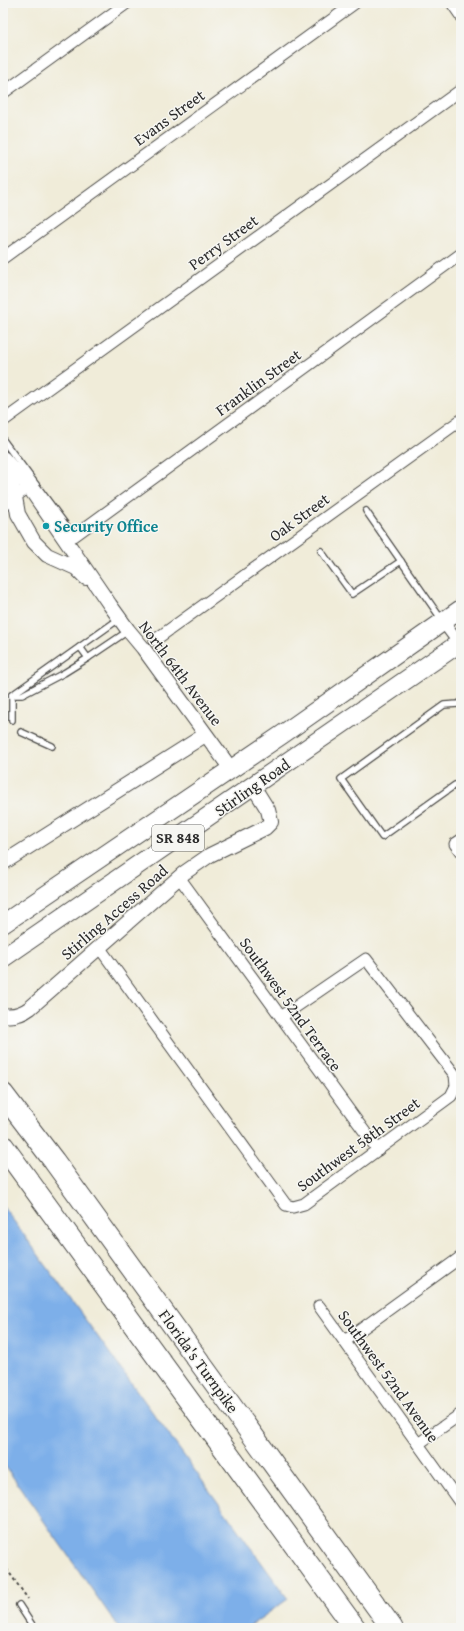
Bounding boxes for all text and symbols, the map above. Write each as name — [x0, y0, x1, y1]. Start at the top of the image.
street label: Evans Street — [129, 83, 210, 151]
street label: Perry Street — [183, 208, 263, 276]
street label: Franklin Street — [210, 342, 306, 421]
street label: Oak Street — [264, 487, 334, 547]
place label: Security Office — [54, 514, 159, 538]
marker: Security Office — [41, 521, 51, 531]
street label: North 64th Avenue — [133, 615, 229, 731]
street label: Stirling Road — [209, 752, 295, 822]
road number: SR 848 — [152, 825, 204, 851]
street label: Stirling Access Road — [55, 858, 173, 965]
street label: Southwest 52nd Terrace — [234, 932, 348, 1076]
street label: Southwest 58th Street — [291, 1091, 425, 1197]
street label: Florida's Turnpike — [153, 1304, 245, 1418]
street label: Southwest 52nd Avenue — [333, 1305, 445, 1447]

